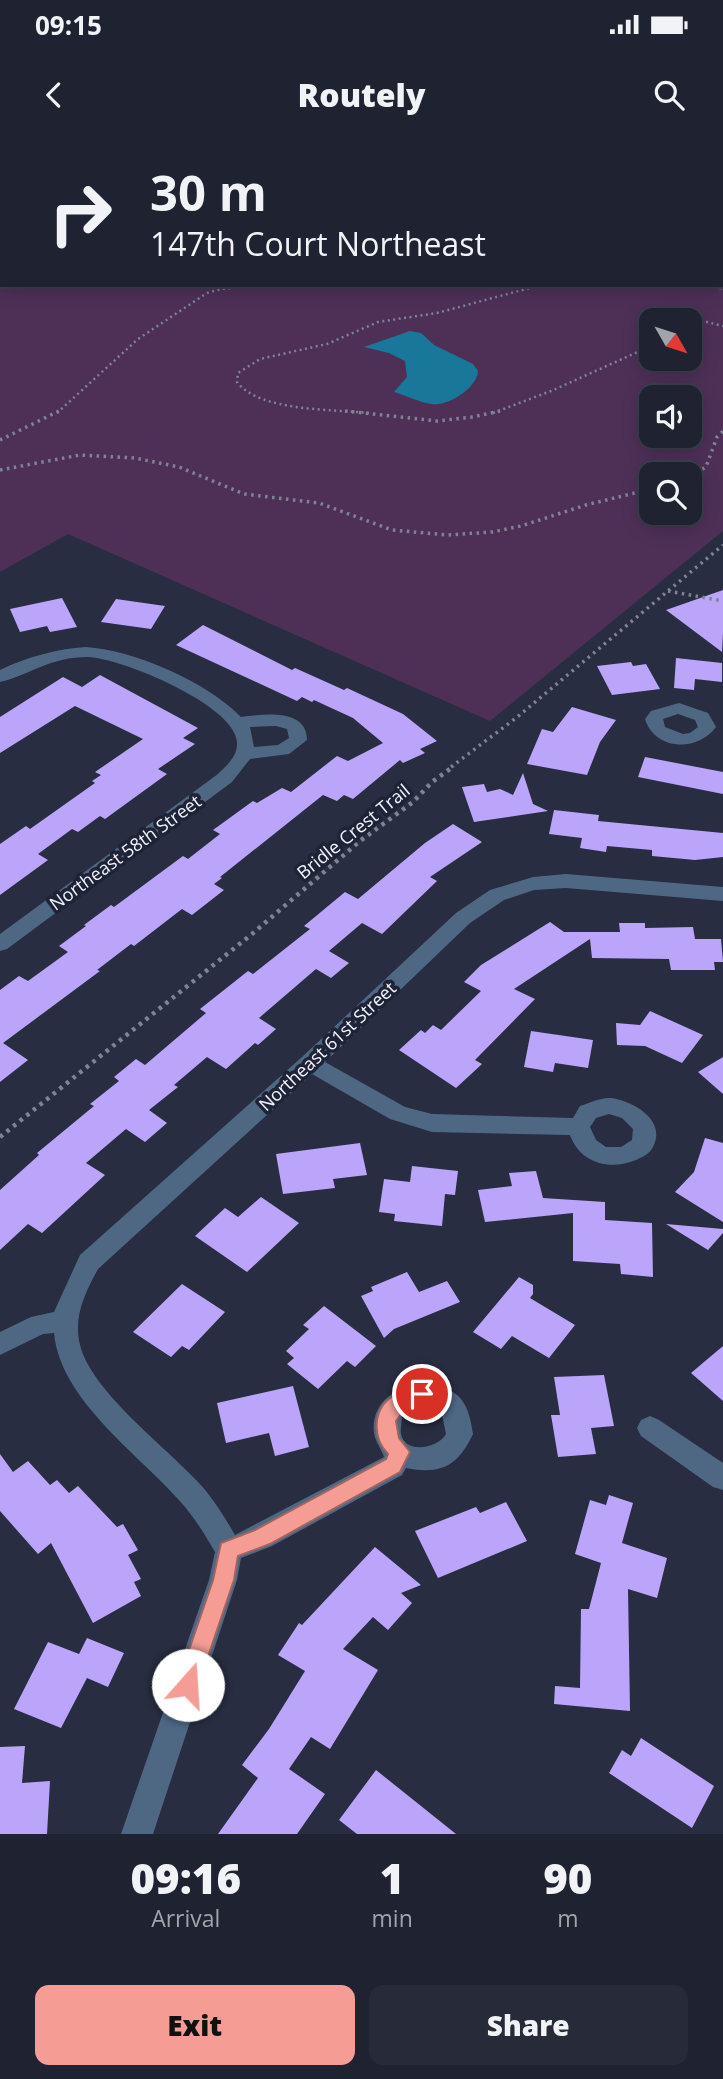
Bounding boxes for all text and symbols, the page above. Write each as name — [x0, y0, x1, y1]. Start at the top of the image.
text: 09:15 — [35, 7, 102, 43]
text: Routely — [298, 73, 425, 116]
icon: back — [35, 76, 73, 114]
icon: search — [650, 76, 688, 114]
text: 30 m — [150, 159, 267, 225]
icon: right — [35, 168, 126, 259]
text: 147th Court Northeast — [150, 222, 486, 265]
north arrow — [639, 308, 702, 371]
map controls — [639, 308, 702, 525]
button: sound — [639, 385, 702, 448]
button: search — [639, 462, 702, 525]
street label: Bridle Crest Trail — [292, 778, 414, 884]
street label: Northeast 58th Street — [44, 789, 206, 915]
street label: Northeast 61st Street — [253, 976, 401, 1116]
pin — [392, 1364, 452, 1424]
icon: arrive — [403, 1375, 441, 1413]
position arrow — [151, 1648, 225, 1722]
text: 09:16 — [130, 1849, 241, 1906]
text: 1 — [380, 1849, 404, 1906]
text: 90 — [543, 1849, 592, 1906]
text: Arrival — [151, 1902, 220, 1934]
text: min — [372, 1902, 413, 1934]
text: m — [557, 1902, 579, 1934]
button: Exit — [35, 1985, 355, 2065]
button: Share — [369, 1985, 688, 2065]

